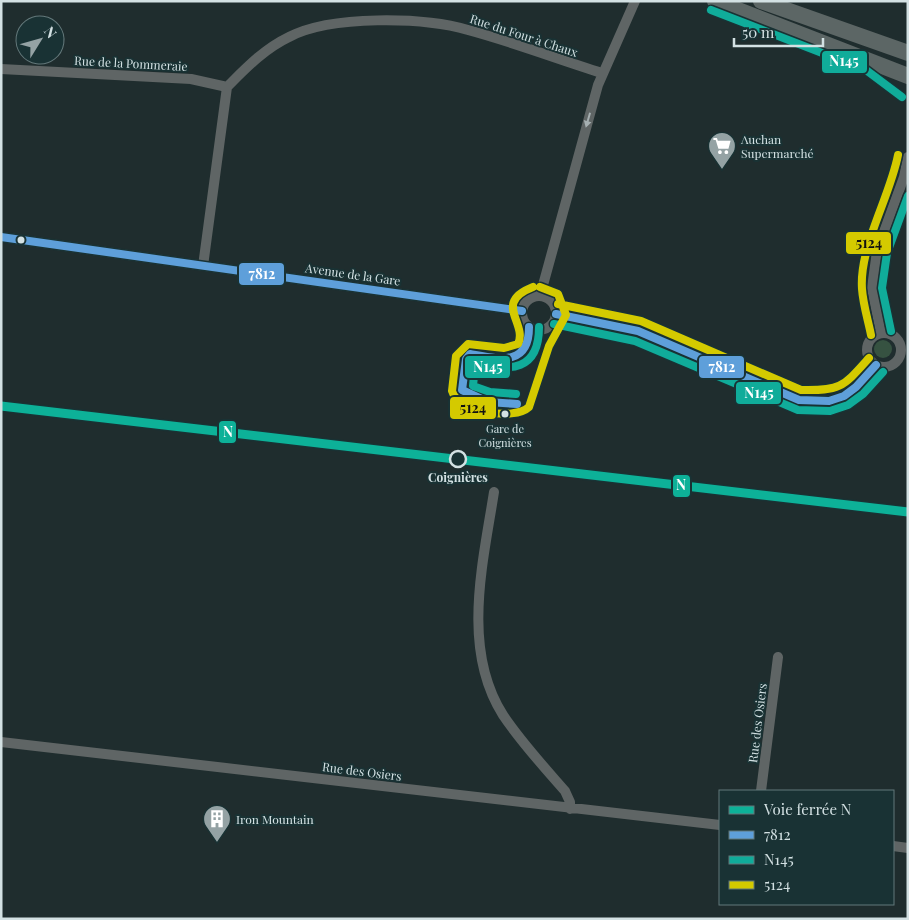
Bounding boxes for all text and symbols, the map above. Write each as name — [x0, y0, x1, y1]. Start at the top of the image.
street label: Rue du Four à Chaux — [468, 10, 581, 60]
north arrow — [15, 15, 65, 65]
scale bar — [734, 15, 823, 47]
text: N — [40, 22, 61, 42]
text: 50 m — [742, 22, 775, 42]
line badge: N145 — [821, 50, 868, 74]
text: N145 — [829, 51, 859, 70]
street label: Rue de la Pommeraie — [74, 52, 188, 74]
one-way arrow — [584, 112, 592, 127]
supermarket icon: Auchan Supermarché — [707, 131, 737, 170]
place label: Auchan Supermarché — [740, 131, 814, 161]
line badge: 5124 — [845, 231, 892, 255]
text: 5124 — [856, 233, 882, 252]
unlabelled marker — [16, 235, 26, 245]
street label: Avenue de la Gare — [303, 259, 402, 289]
line badge: 7812 — [238, 262, 285, 286]
text: 7812 — [249, 264, 275, 283]
line badge: N145 — [464, 355, 511, 379]
line badge: 7812 — [698, 355, 745, 379]
text: N145 — [473, 357, 503, 376]
text: 7812 — [709, 357, 735, 376]
line badge: N145 — [735, 381, 782, 405]
text: N145 — [744, 383, 774, 402]
line badge: 5124 — [449, 396, 497, 420]
text: 5124 — [460, 398, 486, 417]
marker: Gare de Coignières — [500, 409, 510, 419]
line badge: N — [218, 420, 237, 444]
place label: Gare de Coignières — [478, 421, 532, 450]
text: N — [223, 422, 233, 441]
marker: Coignières — [449, 450, 467, 468]
place label: Coignières — [428, 469, 488, 485]
line badge: N — [672, 474, 691, 498]
text: N — [676, 475, 686, 494]
street label: Rue des Osiers — [744, 682, 770, 764]
street label: Rue des Osiers — [321, 758, 403, 784]
legend — [719, 790, 894, 905]
text: Voie ferrée N — [763, 799, 852, 819]
building icon: Iron Mountain — [202, 804, 232, 843]
place label: Iron Mountain — [236, 811, 314, 827]
text: 7812 — [764, 824, 791, 844]
text: N145 — [764, 849, 794, 869]
text: 5124 — [764, 874, 790, 894]

